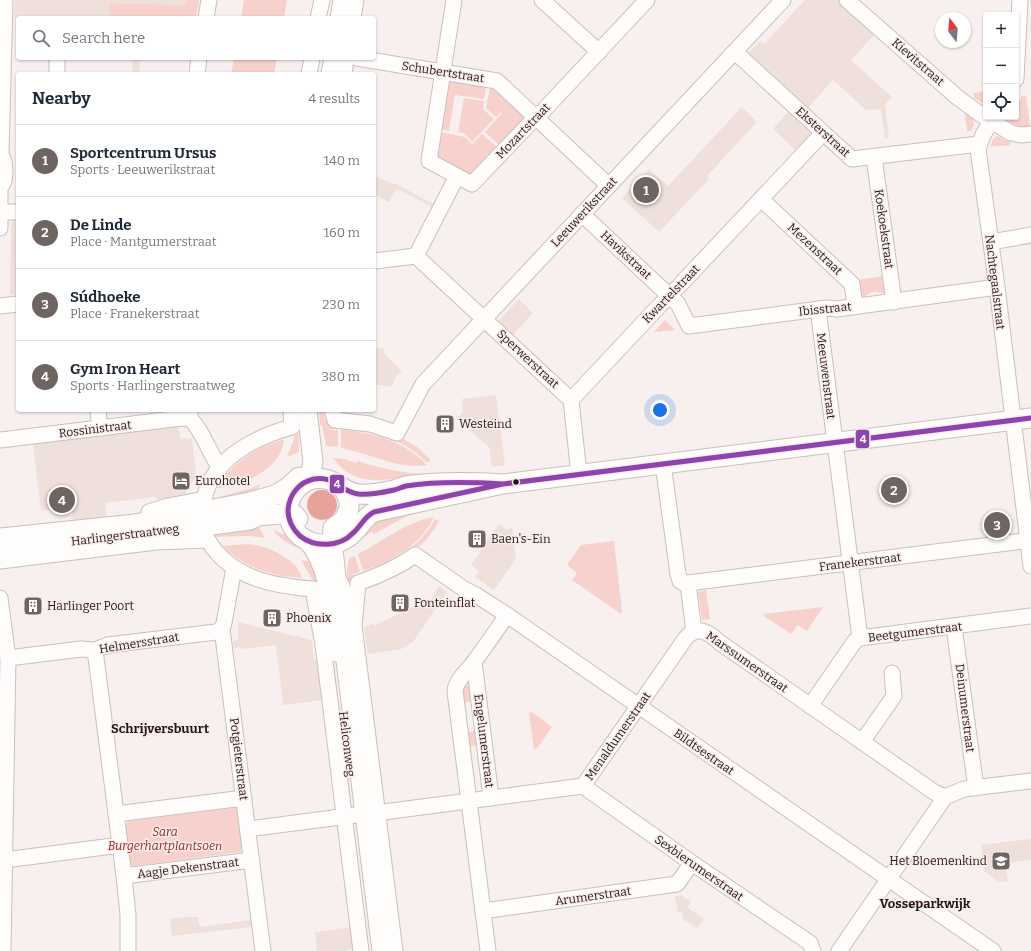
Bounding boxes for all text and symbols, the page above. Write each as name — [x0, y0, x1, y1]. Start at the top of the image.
north arrow — [935, 12, 971, 48]
map controls — [983, 12, 1019, 120]
button: + — [983, 12, 1019, 48]
search box — [16, 16, 376, 60]
icon: search — [30, 27, 52, 49]
text: Search here — [62, 29, 145, 47]
street label: Kievitstraat — [889, 35, 948, 89]
button: − — [983, 48, 1019, 84]
street label: Schubertstraat — [401, 59, 486, 86]
button: locate — [983, 84, 1019, 120]
text: Nearby — [32, 88, 91, 109]
text: 4 results — [308, 91, 360, 106]
street label: Mozartstraat — [493, 100, 553, 162]
street label: Eksterstraat — [793, 104, 853, 160]
text: Sportcentrum Ursus — [70, 144, 216, 162]
text: 1 — [42, 153, 48, 168]
text: 140 m — [324, 153, 360, 168]
text: Sports · Leeuwerikstraat — [70, 162, 215, 177]
street label: Leeuwerikstraat — [548, 174, 620, 250]
pin: 1 — [633, 175, 659, 205]
street label: Koekoekstraat — [871, 188, 897, 270]
text: De Linde — [70, 216, 132, 234]
street label: Mezenstraat — [785, 220, 846, 278]
text: 2 — [41, 225, 49, 240]
text: 160 m — [324, 225, 360, 240]
street label: Havikstraat — [598, 228, 655, 283]
text: Place · Mantgumerstraat — [70, 234, 217, 249]
street label: Nachtegaalstraat — [982, 234, 1008, 331]
street label: Kwartelstraat — [640, 261, 703, 326]
text: Súdhoeke — [70, 288, 140, 306]
text: 3 — [41, 297, 49, 312]
text: 230 m — [322, 297, 360, 312]
street label: Ibisstraat — [798, 299, 853, 319]
text: Place · Franekerstraat — [70, 306, 199, 321]
street label: Sperwerstraat — [494, 327, 562, 392]
street label: Meeuwenstraat — [814, 332, 838, 421]
text: Gym Iron Heart — [70, 360, 180, 378]
text: 4 — [41, 369, 49, 384]
text: 380 m — [321, 369, 360, 384]
text: Sports · Harlingerstraatweg — [70, 378, 235, 393]
your location — [650, 400, 670, 420]
building icon: Westeind — [434, 413, 456, 435]
place label: Westeind — [459, 417, 512, 431]
street label: Rossinistraat — [58, 418, 133, 440]
line badge: 4 — [855, 429, 870, 449]
text: 4 — [860, 433, 867, 446]
hotel icon: Eurohotel — [170, 470, 192, 492]
place label: Eurohotel — [195, 474, 251, 488]
line badge: 4 — [329, 474, 345, 494]
pin: 2 — [881, 475, 907, 505]
unlabelled marker — [511, 477, 521, 487]
text: 4 — [334, 478, 341, 491]
pin: 4 — [49, 485, 75, 515]
pin: 3 — [984, 510, 1010, 540]
street label: Harlingerstraatweg — [70, 521, 180, 549]
building icon: Baen's-Ein — [466, 528, 488, 550]
place label: Baen's-Ein — [491, 532, 551, 546]
street label: Franekerstraat — [818, 550, 903, 574]
building icon: Fonteinflat — [389, 592, 411, 614]
building icon: Harlinger Poort — [22, 595, 44, 617]
place label: Fonteinflat — [414, 596, 476, 610]
place label: Harlinger Poort — [47, 599, 135, 613]
building icon: Phoenix — [261, 607, 283, 629]
place label: Phoenix — [286, 611, 332, 625]
street label: Beetgumerstraat — [867, 619, 963, 645]
street label: Marssumerstraat — [703, 629, 791, 696]
street label: Helmersstraat — [98, 630, 181, 656]
street label: Deinumerstraat — [953, 663, 977, 754]
street label: Menaldumerstraat — [582, 689, 654, 783]
street label: Engelumerstraat — [471, 693, 497, 789]
street label: Heliconweg — [336, 711, 358, 778]
street label: Potgieterstraat — [227, 717, 251, 802]
district label: Schrijversbuurt — [111, 721, 209, 737]
street label: Bildtsestraat — [671, 726, 737, 778]
park label: Sara Burgerhartplantsoen — [108, 825, 222, 853]
street label: Sexbierumerstraat — [652, 832, 747, 904]
school or university icon: Het Bloemenkind — [990, 850, 1012, 872]
place label: Het Bloemenkind — [889, 854, 987, 868]
street label: Aagje Dekenstraat — [136, 855, 240, 881]
street label: Arumerstraat — [554, 884, 633, 908]
district label: Vosseparkwijk — [879, 896, 971, 912]

